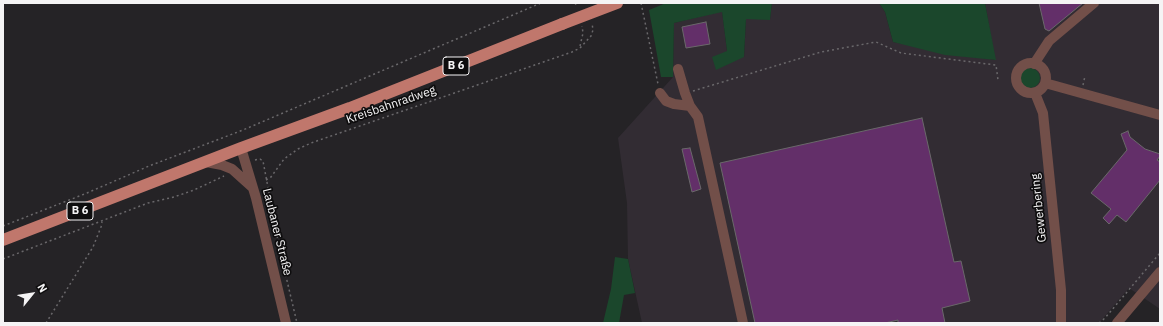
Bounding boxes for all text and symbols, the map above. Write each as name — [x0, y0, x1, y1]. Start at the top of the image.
road number: B 6 — [443, 57, 469, 75]
street label: Kreisbahnradweg — [344, 83, 438, 127]
street label: Gewerbering — [1028, 173, 1050, 243]
street label: Laubaner Straße — [259, 187, 295, 277]
road number: B 6 — [67, 202, 93, 220]
north arrow — [12, 274, 52, 314]
text: N — [34, 281, 50, 295]

